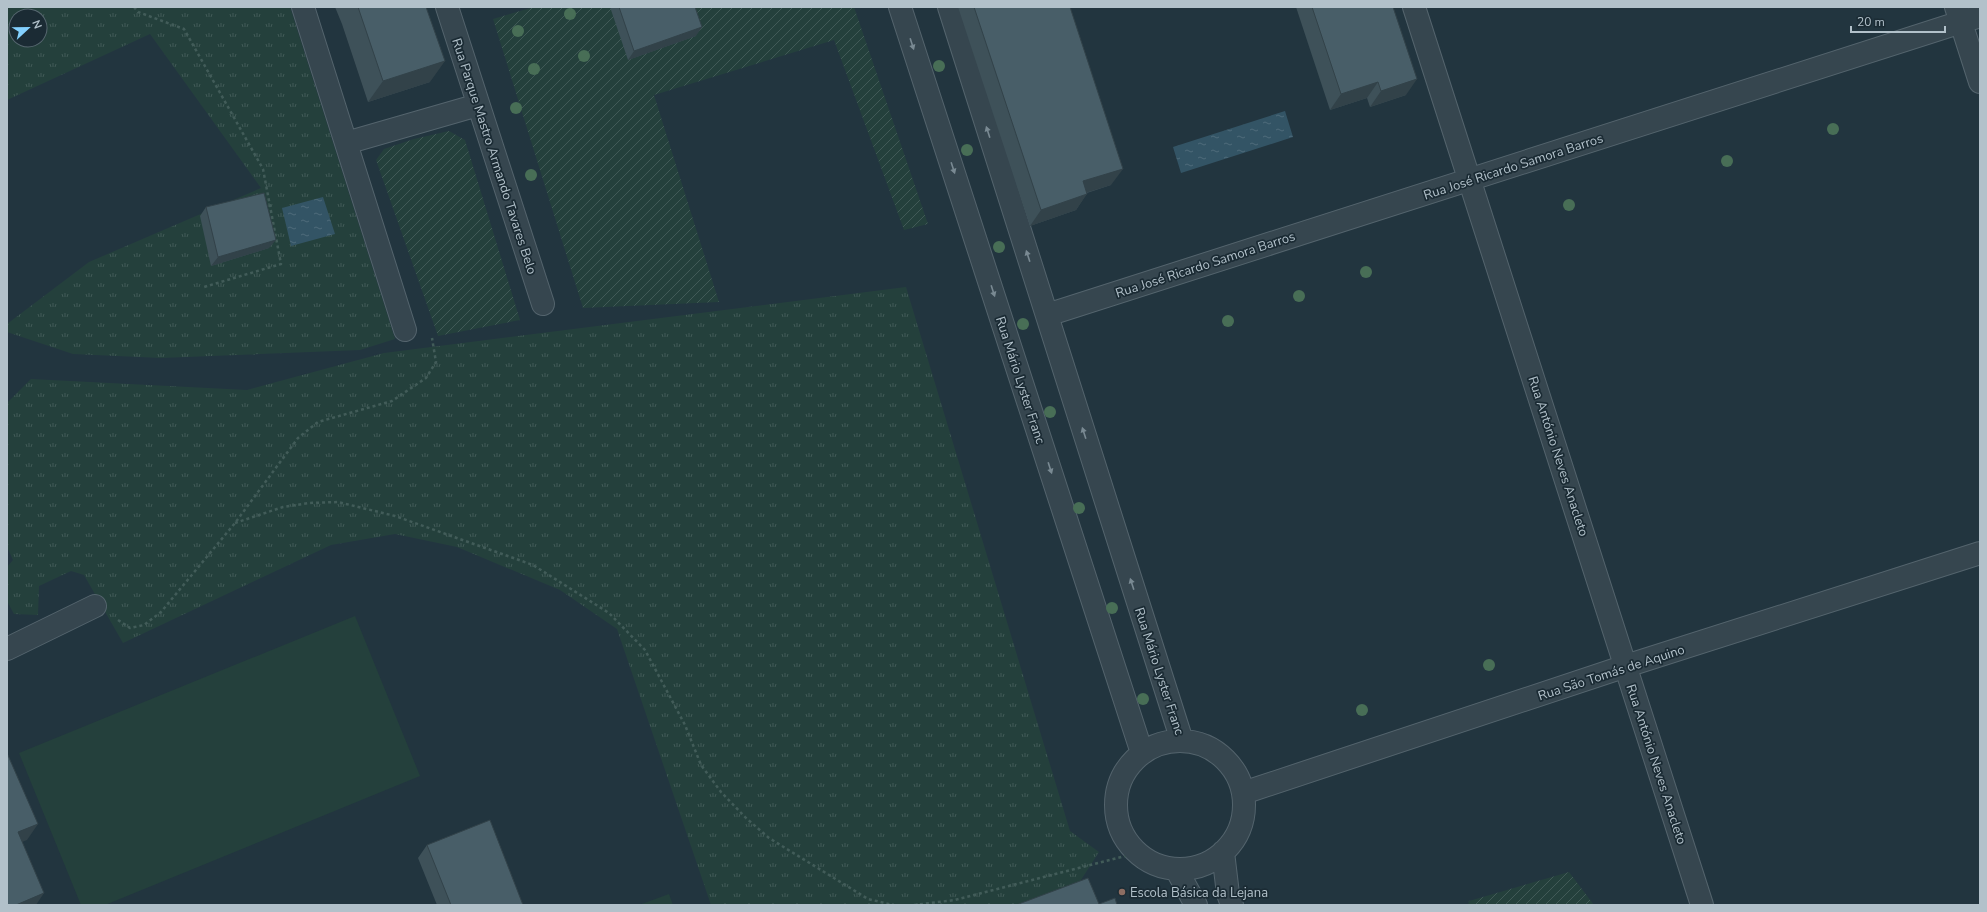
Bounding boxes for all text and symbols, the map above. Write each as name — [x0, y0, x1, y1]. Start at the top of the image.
north arrow — [8, 8, 48, 48]
scale bar — [1851, 8, 1945, 34]
text: 20 m — [1857, 14, 1885, 30]
text: N — [28, 18, 45, 31]
street label: Rua Parque Mastro Armando Tavares Belo — [447, 36, 541, 277]
one-way arrow — [910, 38, 916, 50]
one-way arrow — [985, 126, 991, 138]
street label: Rua José Ricardo Samora Barros — [1421, 129, 1605, 205]
one-way arrow — [950, 162, 956, 174]
street label: Rua José Ricardo Samora Barros — [1113, 227, 1297, 303]
one-way arrow — [1025, 250, 1031, 262]
one-way arrow — [990, 286, 996, 298]
street label: Rua Mário Lyster Franc — [991, 314, 1049, 446]
street label: Rua António Neves Anacleto — [1524, 374, 1592, 539]
one-way arrow — [1081, 427, 1087, 439]
one-way arrow — [1047, 463, 1053, 475]
one-way arrow — [1129, 577, 1135, 589]
street label: Rua Mário Lyster Franc — [1130, 605, 1188, 737]
street label: Rua São Tomás de Aquino — [1536, 641, 1687, 705]
street label: Rua António Neves Anacleto — [1622, 682, 1690, 847]
place label: Escola Básica da Lejana — [1130, 884, 1268, 902]
marker: Escola Básica da Lejana — [1117, 887, 1127, 897]

